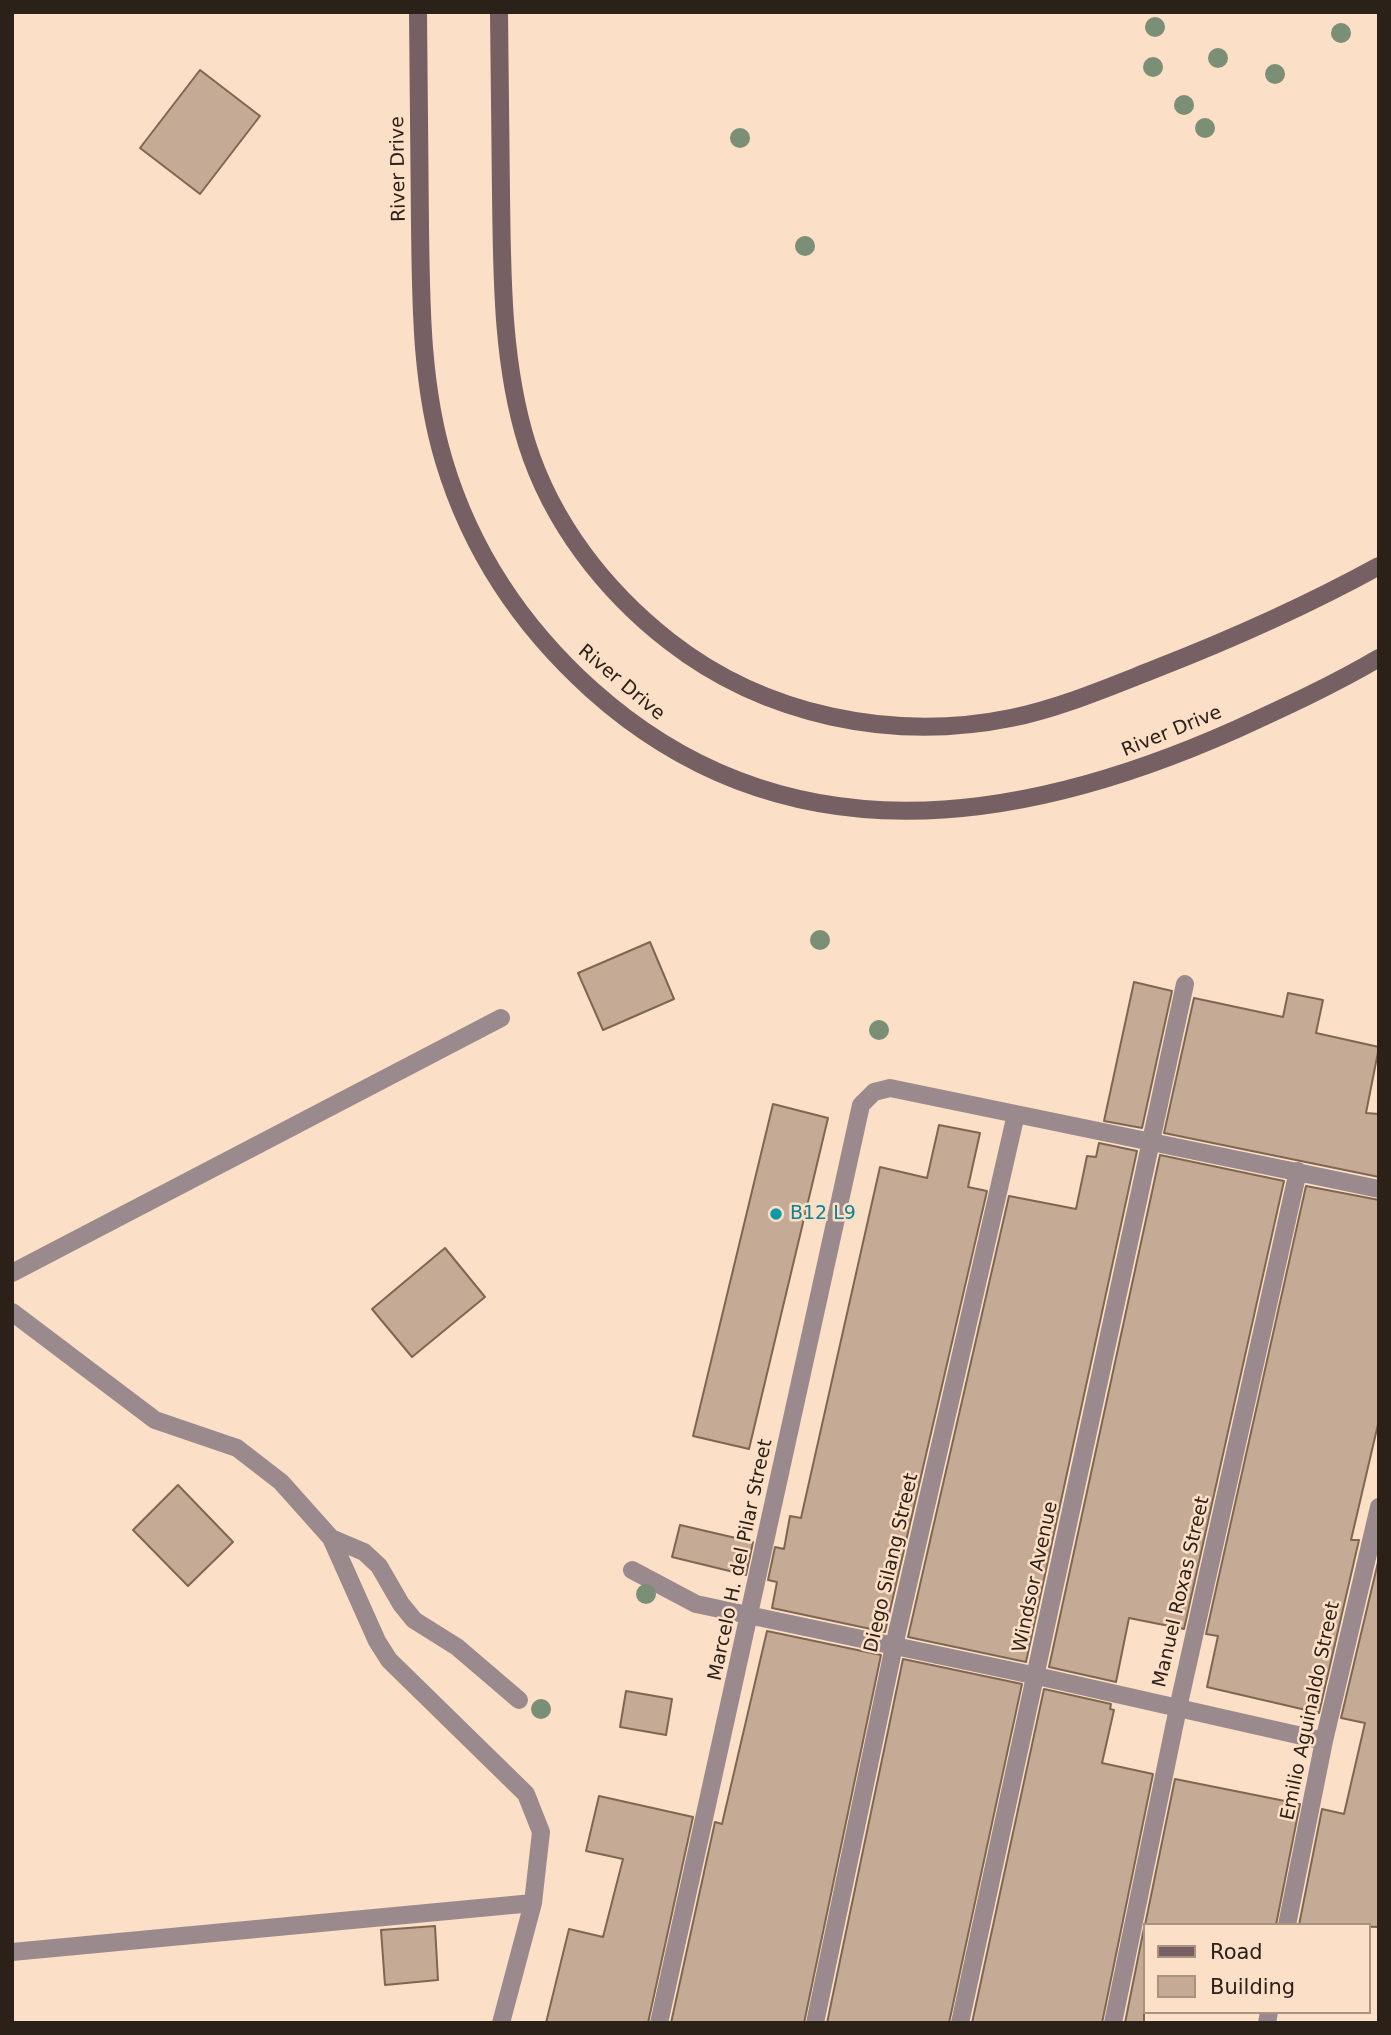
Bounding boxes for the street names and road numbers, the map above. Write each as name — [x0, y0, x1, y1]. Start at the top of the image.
street label: River Drive — [387, 116, 411, 222]
street label: River Drive — [573, 640, 669, 726]
street label: River Drive — [1119, 702, 1225, 762]
street label: Marcelo H. del Pilar Street — [704, 1437, 778, 1683]
street label: Diego Silang Street — [860, 1471, 924, 1655]
street label: Manuel Roxas Street — [1149, 1494, 1215, 1690]
street label: Windsor Avenue — [1009, 1499, 1063, 1655]
street label: Emilio Aguinaldo Street — [1277, 1600, 1345, 1822]

